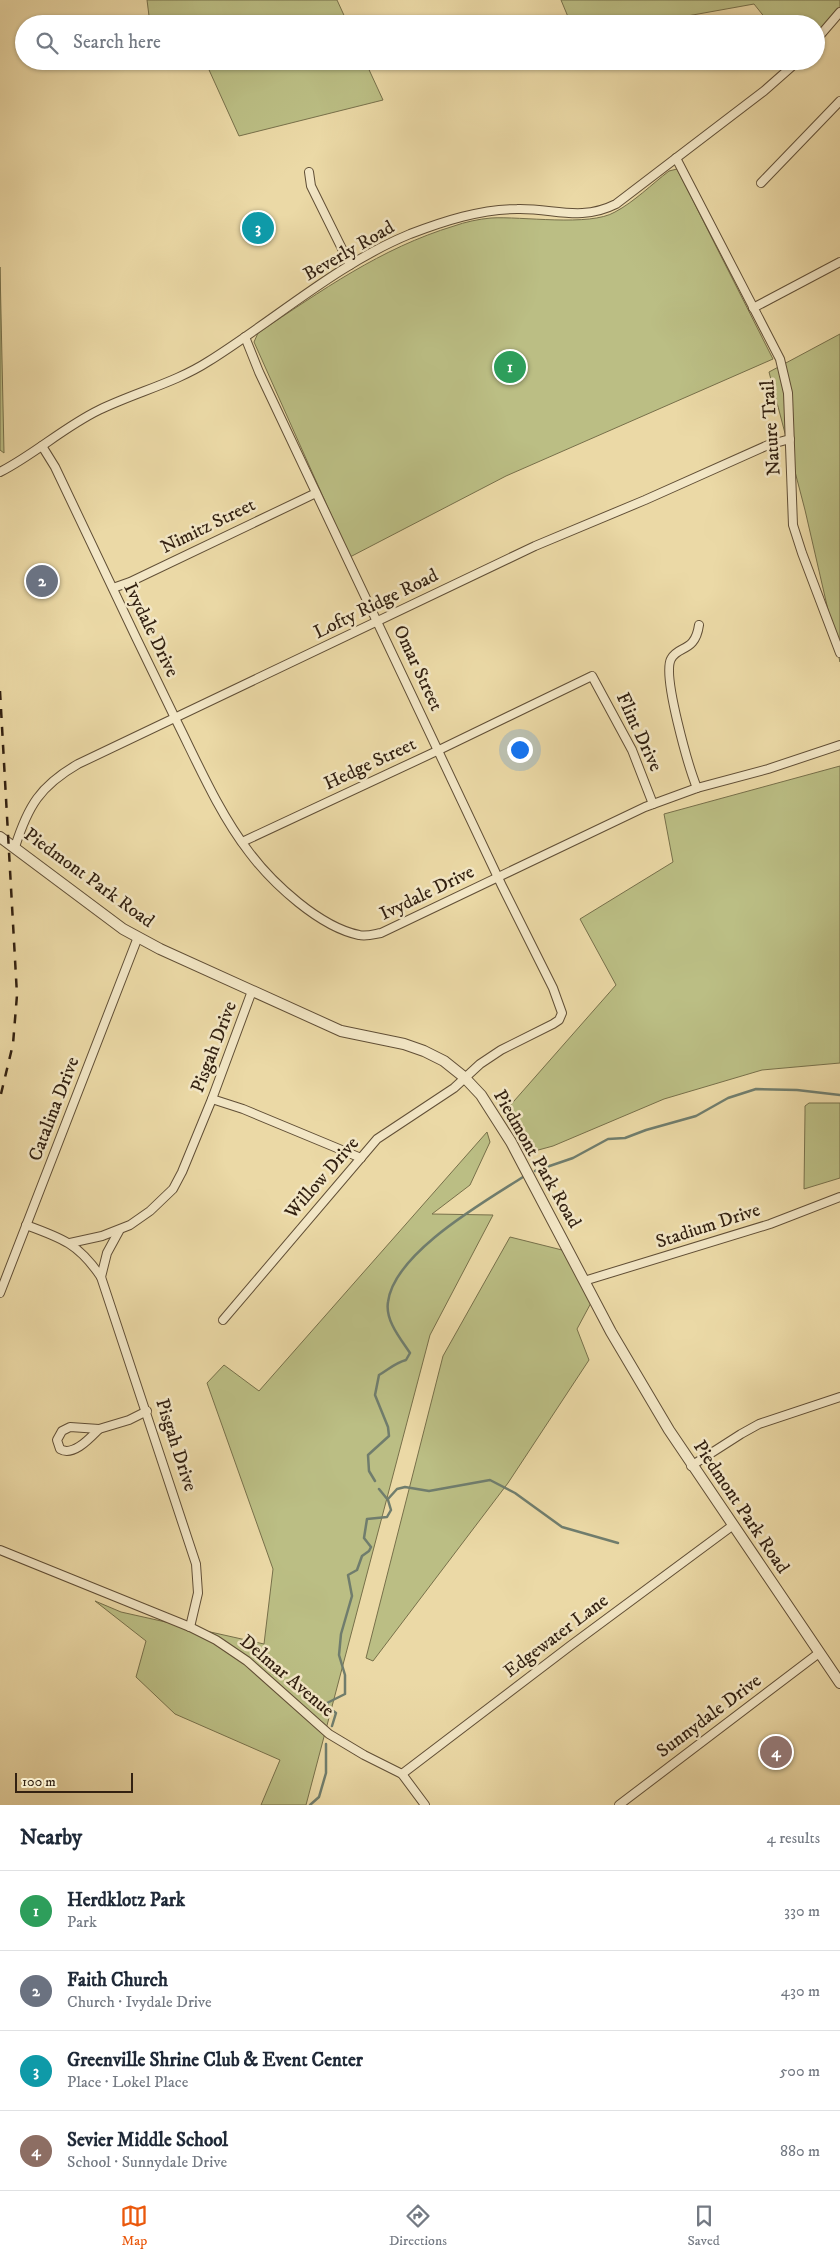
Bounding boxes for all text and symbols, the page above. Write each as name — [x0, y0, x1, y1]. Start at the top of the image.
search box — [15, 15, 825, 70]
icon: search — [33, 29, 61, 57]
text: Search here — [73, 31, 161, 54]
pin: 3 — [242, 209, 274, 247]
street label: Beverly Road — [300, 216, 399, 286]
pin: 1 — [494, 348, 526, 386]
street label: Nature Trail — [756, 379, 786, 477]
street label: Nimitz Street — [157, 493, 259, 559]
pin: 2 — [26, 562, 58, 600]
street label: Lofty Ridge Road — [310, 564, 442, 644]
street label: Ivydale Drive — [118, 579, 184, 681]
street label: Omar Street — [388, 621, 448, 715]
street label: Flint Drive — [611, 689, 667, 775]
street label: Hedge Street — [320, 733, 420, 795]
your location — [507, 737, 533, 763]
street label: Piedmont Park Road — [19, 823, 159, 933]
street label: Ivydale Drive — [376, 860, 478, 926]
street label: Pisgah Drive — [186, 998, 242, 1096]
street label: Catalina Drive — [24, 1053, 84, 1164]
street label: Piedmont Park Road — [488, 1086, 586, 1233]
street label: Willow Drive — [279, 1132, 364, 1225]
street label: Stadium Drive — [653, 1198, 763, 1254]
street label: Pisgah Drive — [150, 1396, 202, 1494]
street label: Piedmont Park Road — [688, 1436, 794, 1578]
street label: Edgewater Lane — [499, 1589, 613, 1683]
street label: Delmar Avenue — [235, 1630, 339, 1722]
street label: Sunnydale Drive — [652, 1669, 766, 1763]
pin: 4 — [760, 1733, 792, 1771]
scale bar — [15, 1770, 132, 1793]
text: 100 m — [22, 1773, 56, 1791]
text: Nearby — [20, 1825, 82, 1851]
text: 4 results — [767, 1828, 820, 1848]
text: Herdklotz Park — [67, 1889, 185, 1912]
text: 1 — [33, 1901, 39, 1921]
text: 330 m — [784, 1901, 820, 1921]
text: Park — [67, 1912, 97, 1932]
text: Faith Church — [67, 1969, 168, 1992]
text: 2 — [32, 1981, 40, 2001]
text: 430 m — [781, 1981, 820, 2001]
text: Church · Ivydale Drive — [67, 1992, 212, 2012]
text: Greenville Shrine Club & Event Center — [67, 2049, 363, 2072]
text: 3 — [33, 2061, 39, 2081]
text: 500 m — [779, 2061, 820, 2081]
text: Place · Lokel Place — [67, 2072, 188, 2092]
text: Sevier Middle School — [67, 2129, 228, 2152]
text: 4 — [31, 2141, 41, 2161]
text: 880 m — [780, 2141, 820, 2161]
text: School · Sunnydale Drive — [67, 2152, 227, 2172]
tab: Map — [120, 2202, 148, 2250]
tab: Directions — [389, 2202, 447, 2250]
tab: Saved — [688, 2202, 720, 2250]

